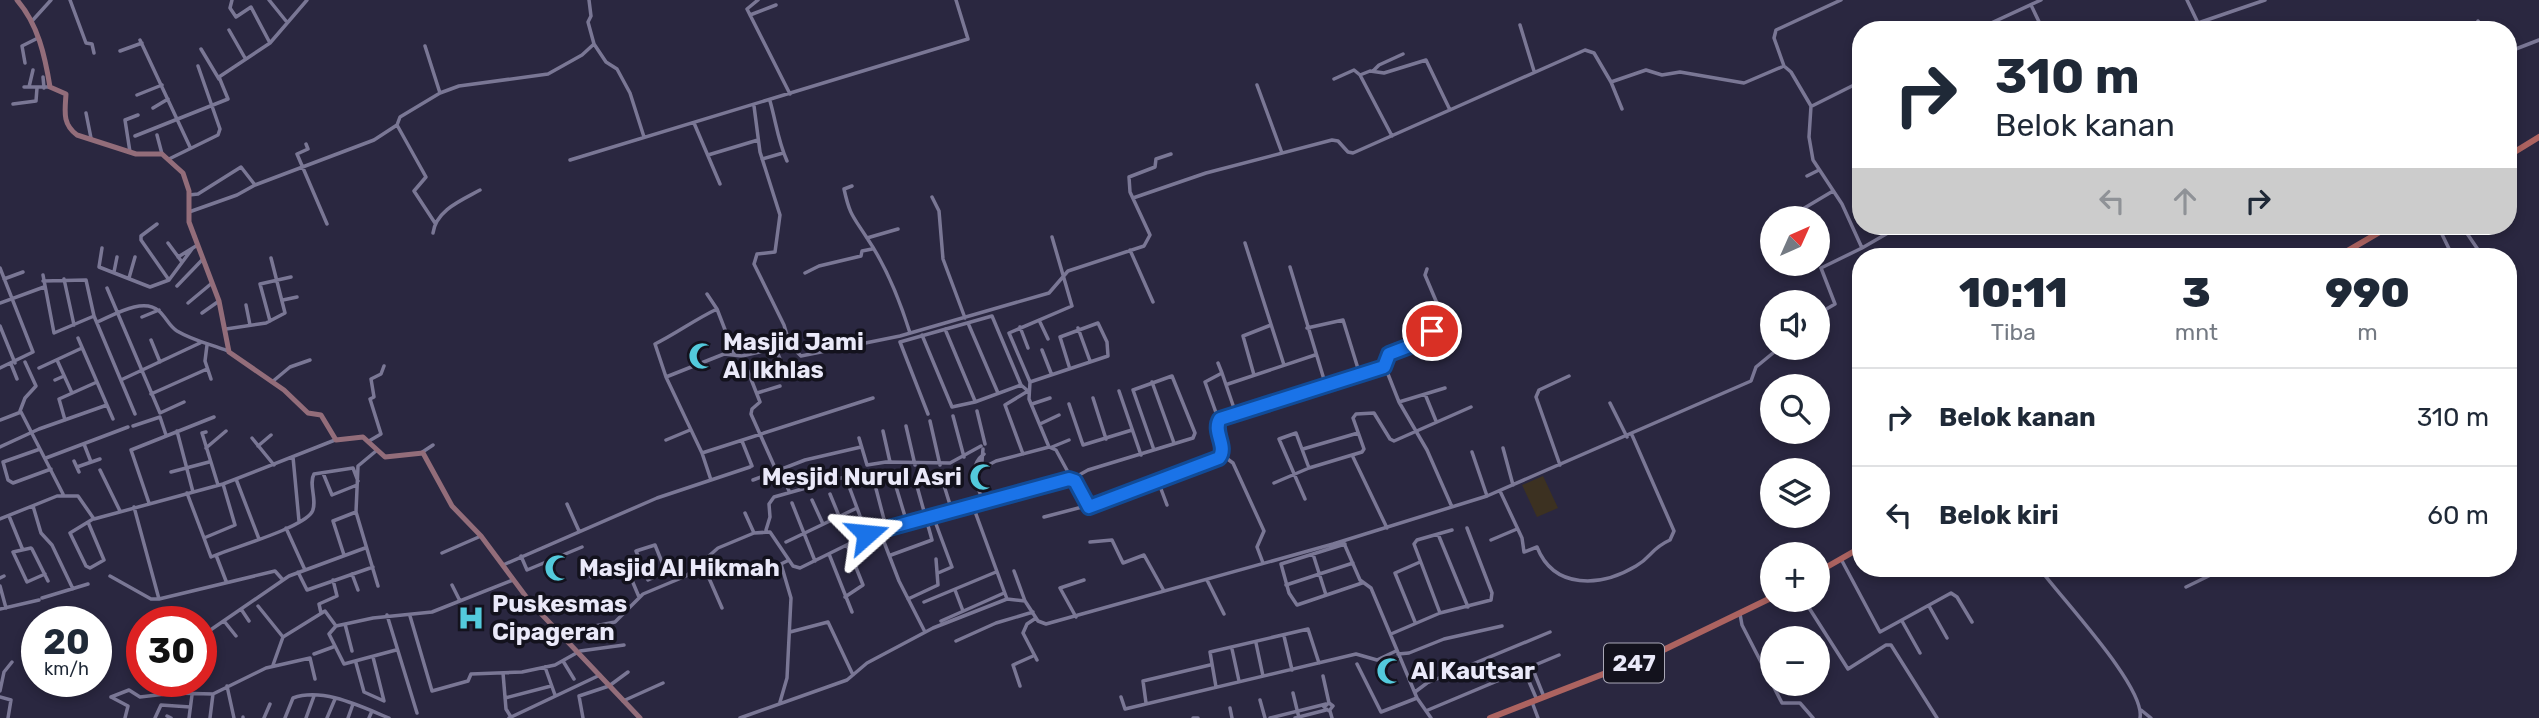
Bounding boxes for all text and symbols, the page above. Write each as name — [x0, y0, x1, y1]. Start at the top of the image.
text: 310 m — [1995, 47, 2140, 105]
icon: right — [1880, 49, 1971, 140]
text: Belok kanan — [1995, 106, 2175, 144]
icon: left — [2093, 182, 2131, 220]
icon: ahead — [2166, 182, 2204, 220]
icon: right — [2239, 182, 2277, 220]
north arrow — [1760, 206, 1830, 276]
map controls — [1760, 206, 1830, 696]
text: 10:11 — [1959, 268, 2068, 318]
text: 3 — [2182, 268, 2211, 318]
text: 990 — [2325, 268, 2410, 318]
button: sound — [1760, 290, 1830, 360]
pin — [1402, 301, 1462, 361]
icon: arrive — [1413, 312, 1451, 350]
text: Tiba — [1991, 318, 2036, 346]
text: mnt — [2175, 318, 2218, 346]
text: m — [2357, 318, 2378, 346]
place label: Masjid Jami Al Ikhlas — [723, 328, 864, 384]
mosque icon: Masjid Jami Al Ikhlas — [687, 341, 717, 371]
button: search — [1760, 374, 1830, 444]
icon: right — [1880, 398, 1918, 436]
text: Belok kanan — [1939, 402, 2096, 433]
text: 310 m — [2417, 402, 2489, 433]
button: layers — [1760, 458, 1830, 528]
mosque icon: Mesjid Nurul Asri — [968, 462, 998, 492]
place label: Mesjid Nurul Asri — [762, 463, 962, 491]
icon: left — [1880, 496, 1918, 534]
position arrow — [830, 497, 904, 571]
text: Belok kiri — [1939, 500, 2059, 531]
text: 60 m — [2427, 500, 2489, 531]
button: + — [1760, 542, 1830, 612]
mosque icon: Masjid Al Hikmah — [543, 553, 573, 583]
place label: Masjid Al Hikmah — [579, 554, 780, 582]
place label: Puskesmas Cipageran — [492, 590, 627, 646]
hospital icon: Puskesmas Cipageran — [456, 603, 486, 633]
speed limit sign: 30 — [126, 606, 217, 697]
text: 20 — [43, 621, 90, 663]
button: − — [1760, 626, 1830, 696]
road number: 247 — [1604, 643, 1664, 682]
mosque icon: Al Kautsar — [1375, 656, 1405, 686]
place label: Al Kautsar — [1411, 657, 1535, 685]
text: km/h — [44, 658, 89, 680]

